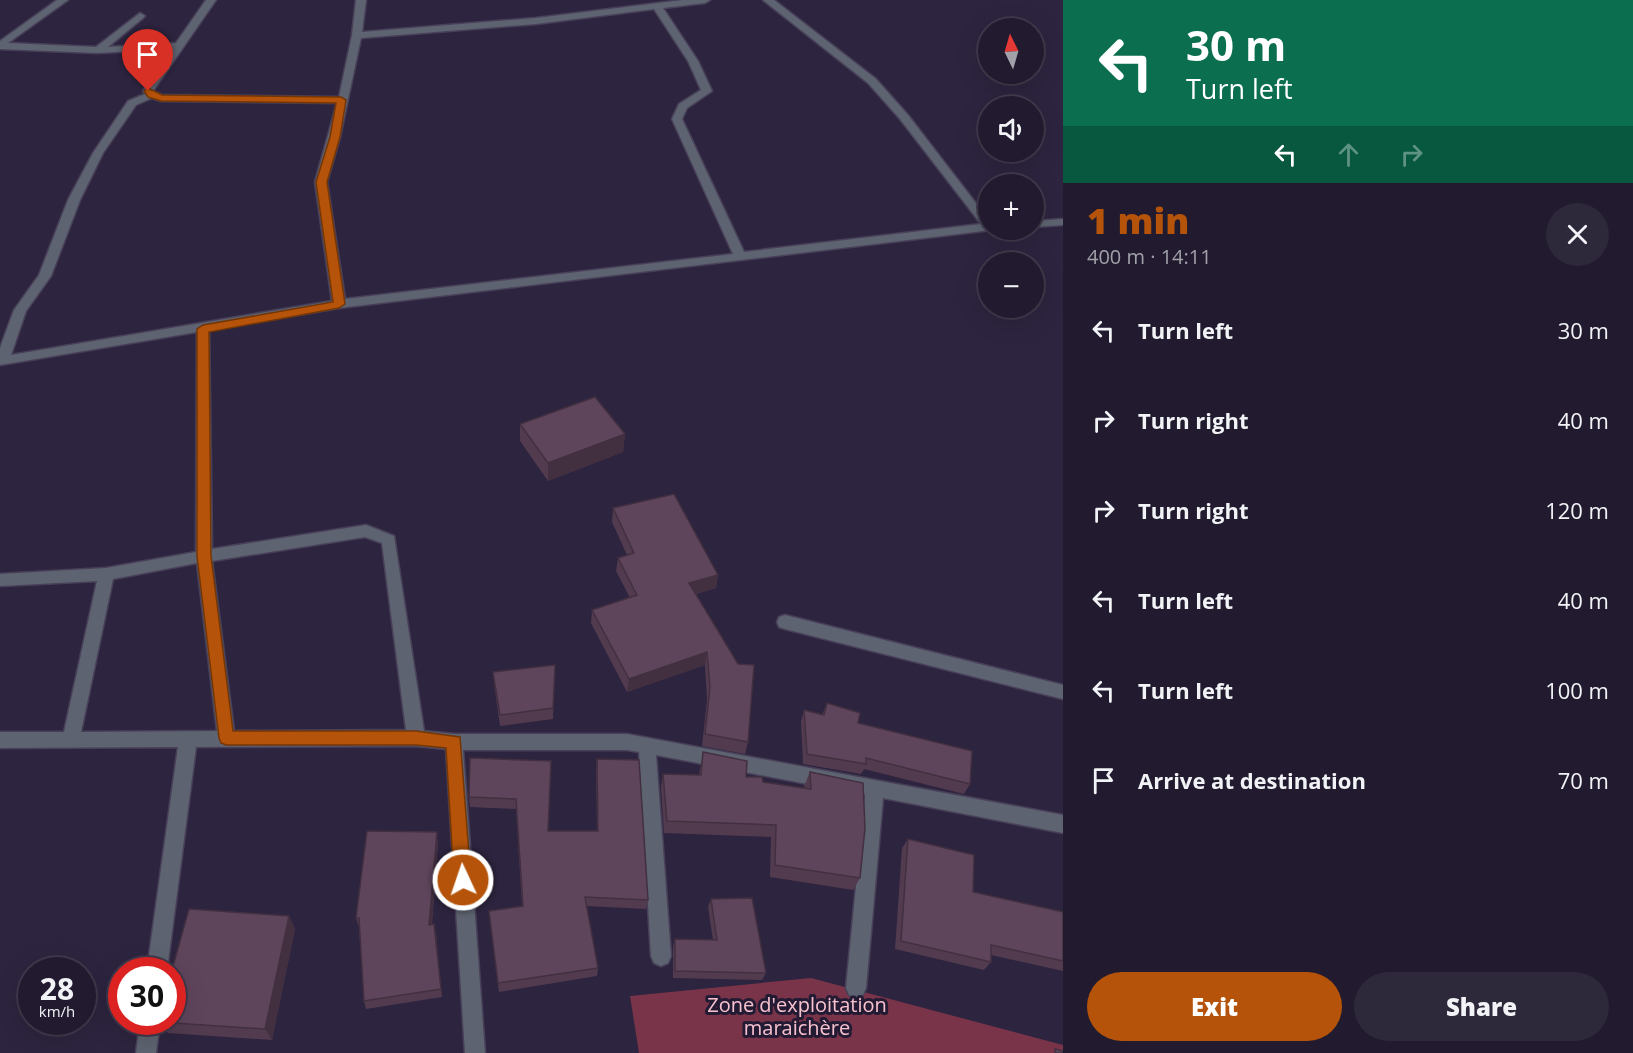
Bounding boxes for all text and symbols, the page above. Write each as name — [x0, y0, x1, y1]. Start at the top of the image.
text: 30 m — [1186, 16, 1286, 73]
north arrow — [978, 18, 1044, 84]
map controls — [978, 18, 1044, 318]
icon: left — [1087, 24, 1165, 102]
pin — [122, 29, 173, 91]
icon: arrive — [131, 38, 164, 71]
text: Turn left — [1186, 70, 1293, 107]
button: sound — [978, 96, 1044, 162]
icon: left — [1269, 138, 1302, 171]
icon: ahead — [1332, 138, 1365, 171]
icon: right — [1395, 138, 1428, 171]
button: + — [978, 174, 1044, 240]
text: 1 min — [1087, 196, 1189, 245]
button: close — [1546, 203, 1609, 266]
text: 400 m · 14:11 — [1087, 243, 1212, 270]
button: − — [978, 252, 1044, 318]
icon: left — [1087, 314, 1120, 347]
text: Turn left — [1138, 315, 1233, 345]
text: 30 m — [1558, 315, 1609, 345]
icon: right — [1087, 404, 1120, 437]
text: Turn right — [1138, 405, 1249, 435]
text: 40 m — [1558, 405, 1609, 435]
icon: right — [1087, 494, 1120, 527]
text: Turn right — [1138, 495, 1249, 525]
text: 120 m — [1545, 495, 1609, 525]
icon: left — [1087, 584, 1120, 617]
text: Turn left — [1138, 585, 1233, 615]
text: 40 m — [1558, 585, 1609, 615]
icon: left — [1087, 674, 1120, 707]
text: Turn left — [1138, 675, 1233, 705]
text: 100 m — [1545, 675, 1609, 705]
icon: arrive — [1087, 764, 1120, 797]
text: Arrive at destination — [1138, 765, 1366, 795]
text: 70 m — [1558, 765, 1609, 795]
position arrow — [431, 848, 495, 912]
speed limit sign: 30 — [108, 957, 186, 1035]
text: 28 — [40, 968, 74, 1009]
button: Exit — [1087, 972, 1342, 1041]
button: Share — [1354, 972, 1609, 1041]
park label: Zone d'exploitation maraichère — [707, 991, 887, 1041]
text: km/h — [39, 1001, 75, 1021]

